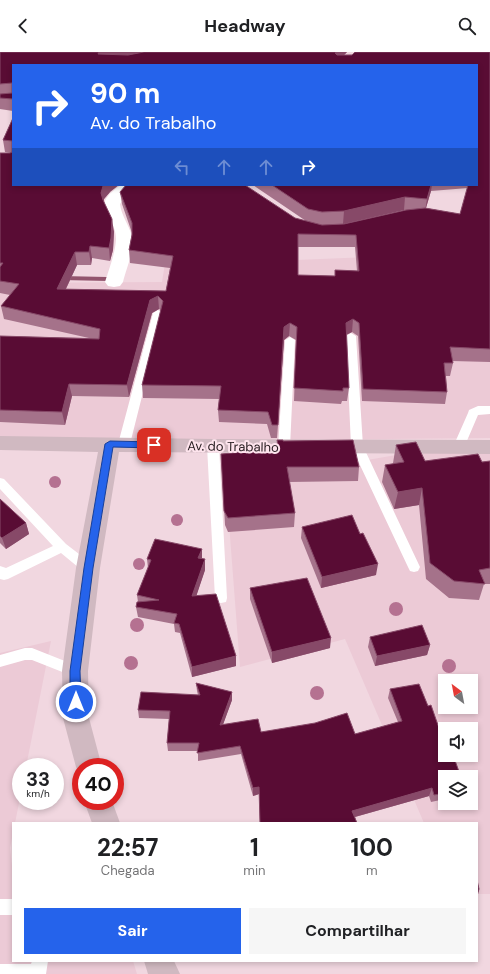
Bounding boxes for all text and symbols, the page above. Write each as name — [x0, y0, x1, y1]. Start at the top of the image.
text: Headway — [204, 14, 286, 38]
icon: back — [12, 15, 34, 37]
icon: search — [456, 15, 478, 37]
text: 90 m — [90, 75, 160, 112]
icon: right — [24, 80, 76, 132]
text: Av. do Trabalho — [90, 111, 217, 135]
icon: left — [171, 156, 193, 178]
icon: ahead — [213, 156, 235, 178]
icon: ahead — [255, 156, 277, 178]
icon: right — [297, 156, 319, 178]
pin — [137, 428, 171, 462]
icon: arrive — [143, 434, 165, 456]
street label: Av. do Trabalho — [187, 437, 279, 456]
north arrow — [438, 674, 478, 714]
map controls — [438, 674, 478, 810]
position arrow — [55, 681, 97, 723]
button: sound — [438, 722, 478, 762]
speed limit sign: 40 — [72, 758, 124, 810]
text: 33 — [26, 766, 50, 792]
button: layers — [438, 770, 478, 810]
text: km/h — [26, 787, 50, 800]
text: 22:57 — [97, 832, 158, 863]
text: 1 — [250, 832, 259, 863]
text: 100 — [350, 832, 393, 863]
text: Chegada — [101, 862, 155, 879]
text: min — [243, 862, 266, 879]
text: m — [366, 862, 378, 879]
button: Sair — [24, 908, 241, 954]
button: Compartilhar — [249, 908, 466, 954]

